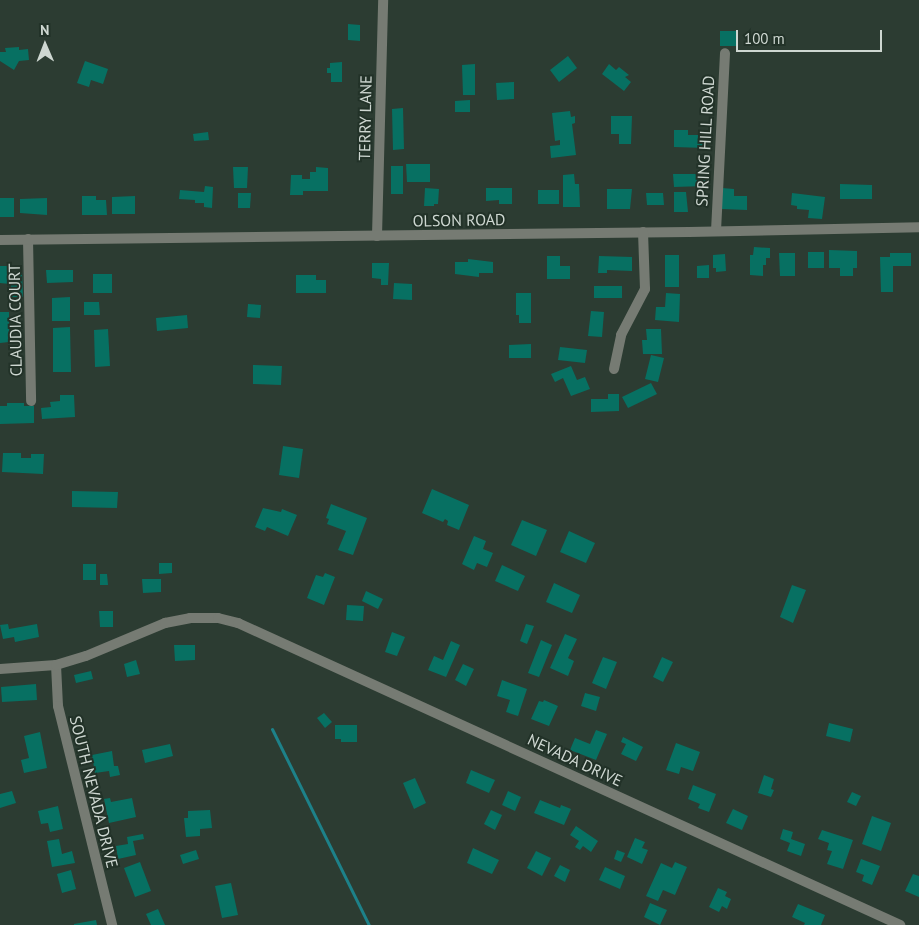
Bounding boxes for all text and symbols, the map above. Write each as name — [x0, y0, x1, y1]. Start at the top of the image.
north arrow — [20, 20, 70, 70]
scale bar — [739, 20, 885, 52]
text: N — [40, 21, 49, 39]
text: 100 m — [744, 29, 785, 48]
street label: TERRY LANE — [355, 75, 375, 161]
street label: SPRING HILL ROAD — [692, 75, 718, 207]
street label: OLSON ROAD — [412, 210, 506, 230]
street label: CLAUDIA COURT — [4, 263, 26, 377]
street label: SOUTH NEVADA DRIVE — [66, 714, 122, 870]
street label: NEVADA DRIVE — [524, 730, 626, 790]

